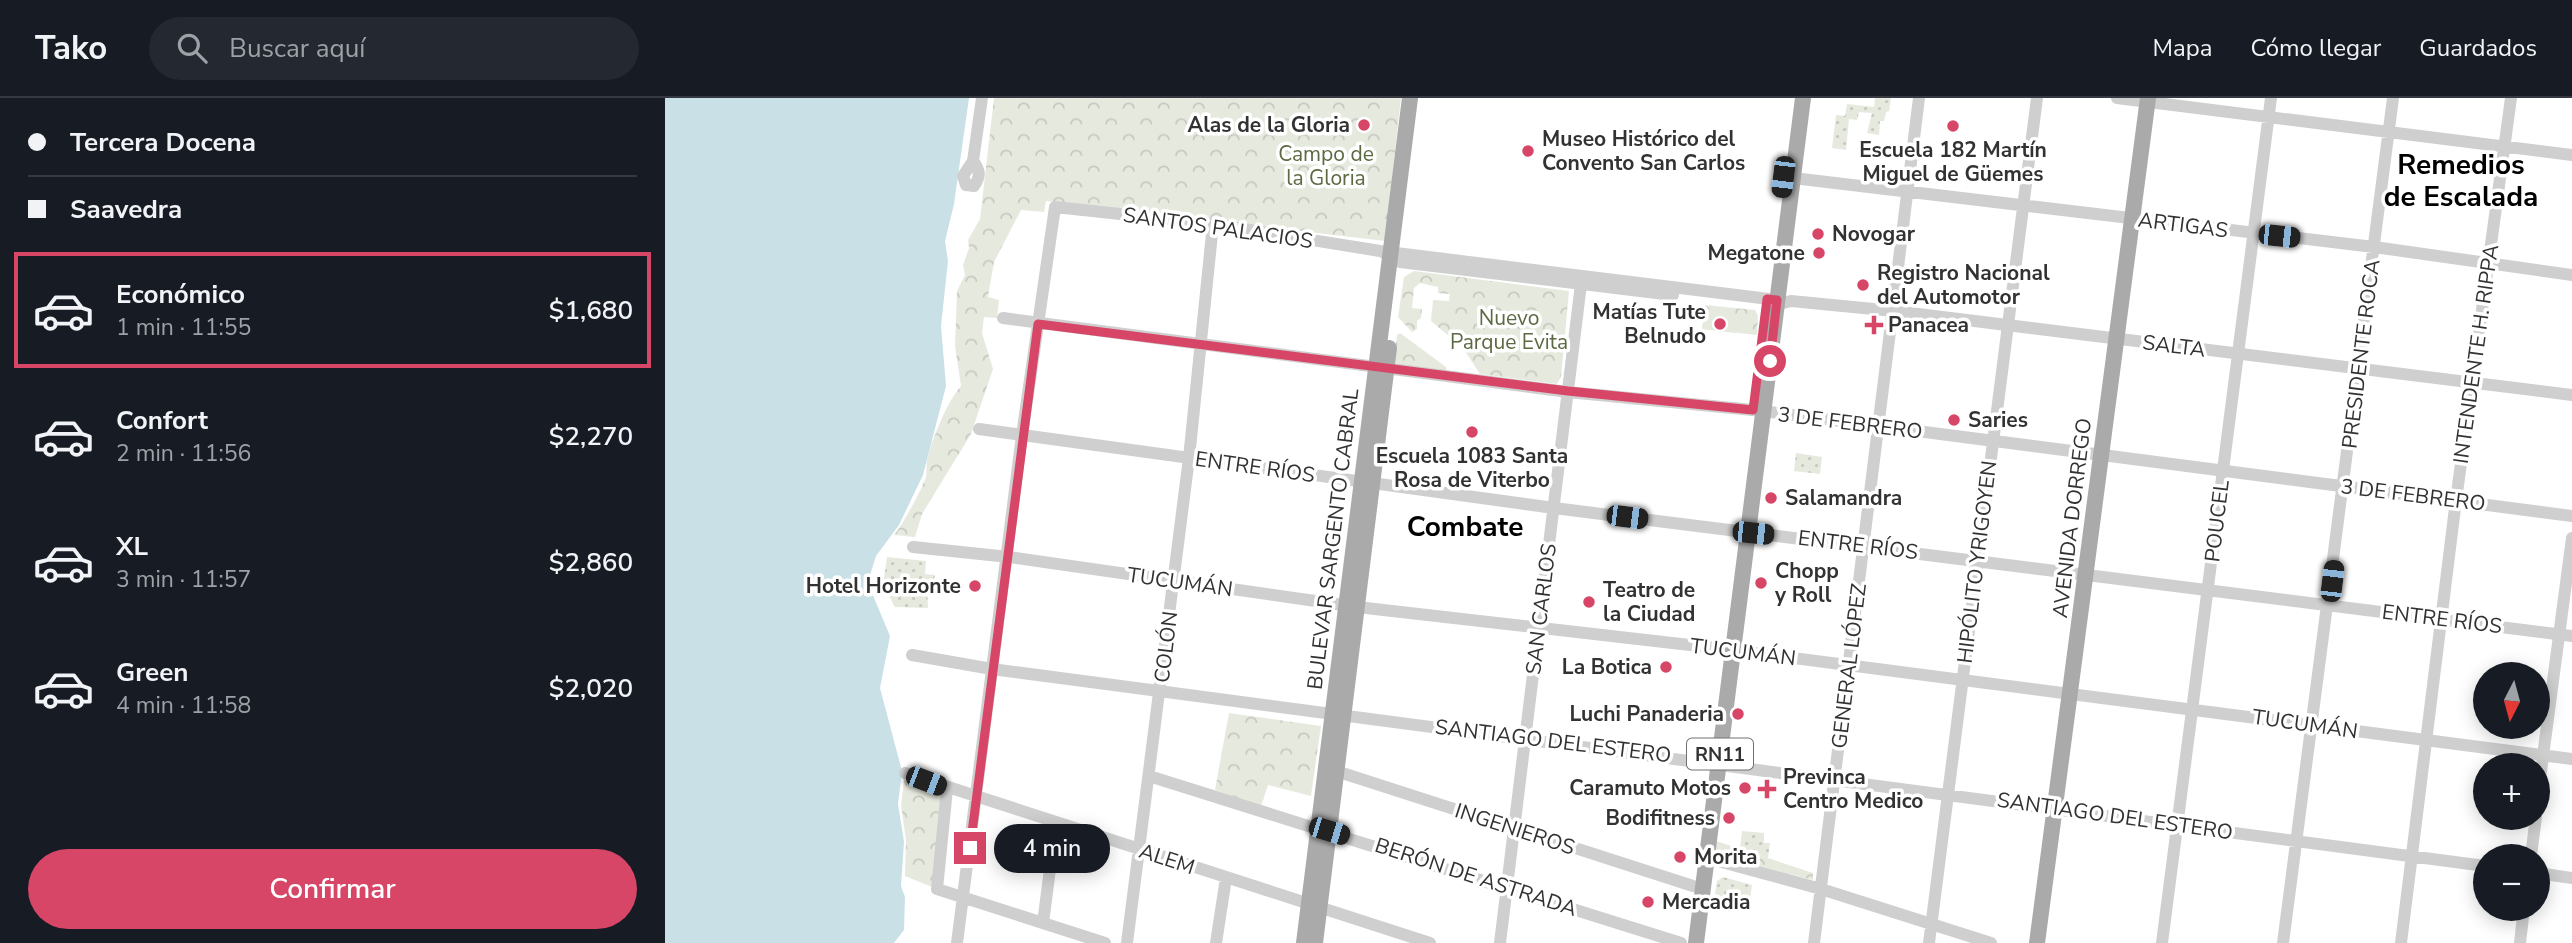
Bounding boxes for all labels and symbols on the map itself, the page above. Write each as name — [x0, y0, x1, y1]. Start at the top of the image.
place label: Alas de la Gloria — [1188, 111, 1350, 139]
marker: Alas de la Gloria — [1356, 117, 1372, 133]
marker: Escuela 182 Martín Miguel de Güemes — [1945, 118, 1961, 134]
place label: Museo Histórico del Convento San Carlos — [1542, 125, 1745, 177]
place label: Escuela 182 Martín Miguel de Güemes — [1859, 136, 2047, 188]
park label: Campo de la Gloria — [1278, 140, 1374, 192]
marker: Museo Histórico del Convento San Carlos — [1520, 143, 1536, 159]
district label: Remedios de Escalada — [2384, 146, 2538, 216]
car — [1771, 155, 1796, 199]
street label: SANTOS PALACIOS — [1121, 201, 1315, 255]
street label: ARTIGAS — [2136, 206, 2230, 244]
place label: Novogar — [1832, 220, 1916, 248]
car — [2258, 223, 2301, 249]
marker: Novogar — [1810, 226, 1826, 242]
place label: Megatone — [1707, 239, 1805, 267]
street label: INTENDENTE H. RIPPA — [2447, 243, 2505, 465]
marker: Megatone — [1811, 245, 1827, 261]
street label: PRESIDENTE ROCA — [2336, 258, 2386, 450]
place label: Registro Nacional del Automotor — [1877, 259, 2050, 311]
marker: Registro Nacional del Automotor — [1855, 277, 1871, 293]
place label: Matías Tute Belnudo — [1592, 298, 1706, 350]
park label: Nuevo Parque Evita — [1450, 304, 1568, 356]
place label: Panacea — [1888, 311, 1969, 339]
marker: Matías Tute Belnudo — [1712, 316, 1728, 332]
marker: Panacea — [1866, 317, 1882, 333]
street label: SALTA — [2141, 328, 2207, 364]
route start — [1754, 345, 1786, 377]
street label: BULEVAR SARGENTO CABRAL — [1301, 386, 1365, 691]
street label: 3 DE FEBRERO — [1776, 400, 1924, 446]
place label: Saries — [1968, 406, 2028, 434]
marker: Saries — [1946, 412, 1962, 428]
street label: AVENIDA DORREGO — [2046, 416, 2098, 620]
marker: Escuela 1083 Santa Rosa de Viterbo — [1464, 424, 1480, 440]
place label: Escuela 1083 Santa Rosa de Viterbo — [1376, 442, 1568, 494]
street label: ENTRE RÍOS — [1193, 445, 1317, 489]
street label: HIPÓLITO YRIGOYEN — [1951, 459, 2003, 665]
street label: 3 DE FEBRERO — [2339, 472, 2487, 518]
street label: POUCEL — [2198, 478, 2236, 564]
place label: Salamandra — [1785, 484, 1902, 512]
marker: Salamandra — [1763, 490, 1779, 506]
car — [1605, 504, 1650, 530]
district label: Combate — [1407, 508, 1523, 546]
car — [1732, 520, 1775, 546]
street label: ENTRE RÍOS — [1796, 524, 1920, 566]
street label: SAN CARLOS — [1519, 542, 1563, 676]
place label: Chopp y Roll — [1774, 557, 1839, 609]
car — [2320, 559, 2345, 603]
street label: TUCUMÁN — [1125, 561, 1235, 603]
place label: Hotel Horizonte — [806, 572, 961, 600]
marker: Chopp y Roll — [1753, 575, 1769, 591]
place label: Teatro de la Ciudad — [1603, 576, 1695, 628]
marker: Hotel Horizonte — [967, 578, 983, 594]
street label: GENERAL LÓPEZ — [1825, 582, 1873, 750]
marker: Teatro de la Ciudad — [1581, 594, 1597, 610]
street label: ENTRE RÍOS — [2380, 598, 2504, 640]
street label: COLÓN — [1148, 610, 1184, 684]
street label: TUCUMÁN — [1689, 632, 1797, 672]
place label: La Botica — [1562, 653, 1652, 681]
marker: La Botica — [1658, 659, 1674, 675]
north arrow — [2473, 662, 2550, 738]
place label: Luchi Panaderia — [1570, 700, 1724, 728]
street label: TUCUMÁN — [2250, 703, 2360, 745]
marker: Luchi Panaderia — [1730, 706, 1746, 722]
street label: SANTIAGO DEL ESTERO — [1433, 713, 1673, 769]
road number: RN11 — [1687, 738, 1753, 769]
place label: Previnca Centro Medico — [1783, 763, 1923, 815]
car — [903, 764, 950, 798]
place label: Caramuto Motos — [1569, 774, 1731, 802]
marker: Previnca Centro Medico — [1757, 779, 1777, 799]
marker: Caramuto Motos — [1737, 780, 1753, 796]
street label: SANTIAGO DEL ESTERO — [1995, 786, 2235, 846]
street label: INGENIEROS — [1451, 796, 1579, 862]
place label: Bodifitness — [1605, 804, 1715, 832]
marker: Bodifitness — [1721, 810, 1737, 826]
car — [1306, 815, 1353, 847]
callout: 4 min — [995, 824, 1110, 872]
street label: BERÓN DE ASTRADA — [1371, 831, 1581, 923]
route end — [954, 832, 986, 864]
street label: ALEM — [1136, 837, 1198, 881]
place label: Morita — [1694, 843, 1757, 871]
marker: Morita — [1672, 849, 1688, 865]
place label: Mercadia — [1662, 888, 1750, 916]
marker: Mercadia — [1640, 894, 1656, 910]

